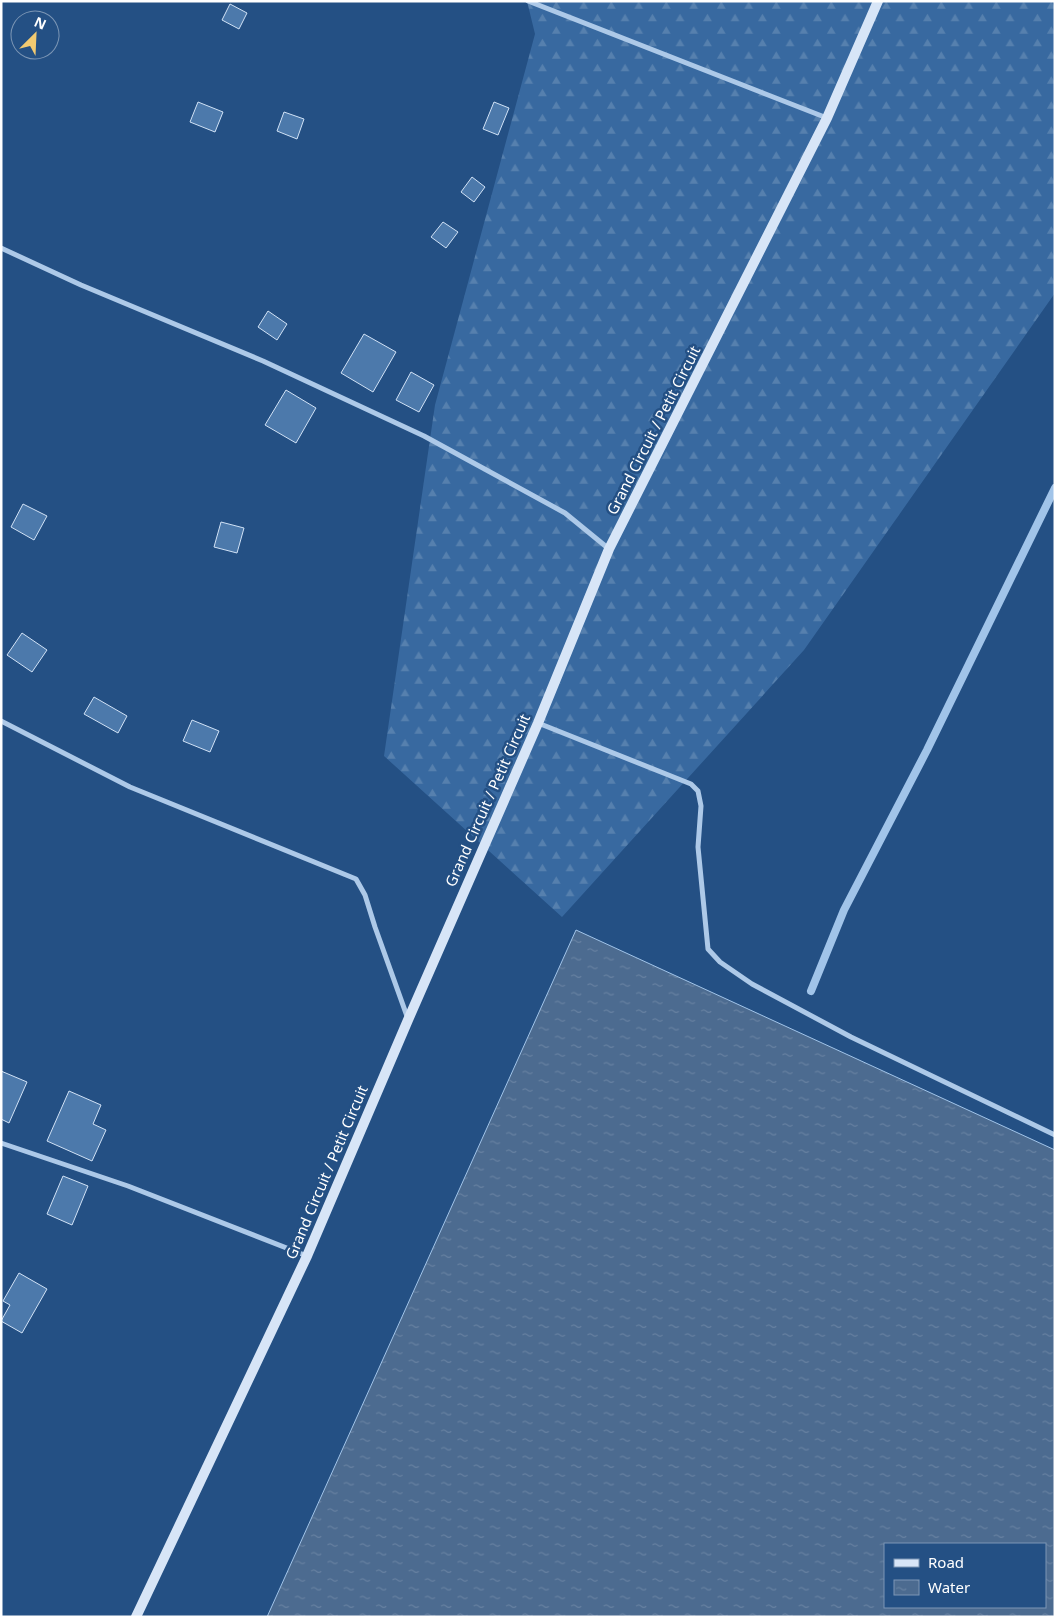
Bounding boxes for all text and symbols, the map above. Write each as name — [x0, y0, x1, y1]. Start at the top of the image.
north arrow — [10, 10, 60, 60]
text: N — [31, 12, 50, 34]
street label: Grand Circuit / Petit Circuit — [602, 342, 705, 518]
street label: Grand Circuit / Petit Circuit — [440, 710, 534, 890]
street label: Grand Circuit / Petit Circuit — [280, 1081, 372, 1262]
legend — [884, 1543, 1046, 1608]
text: Road — [928, 1552, 964, 1572]
text: Water — [928, 1577, 970, 1597]

